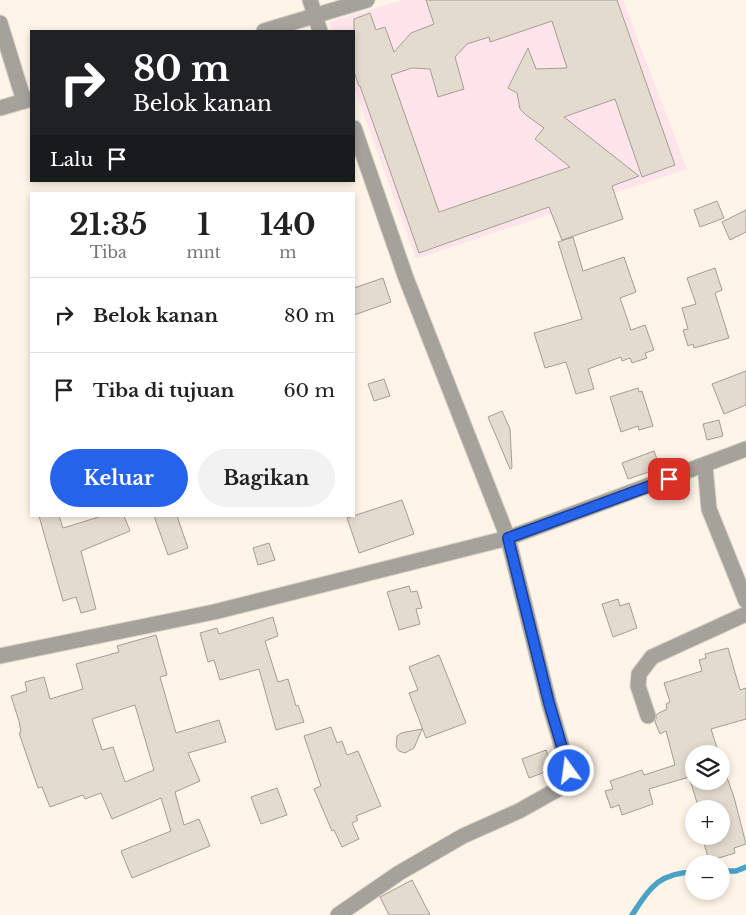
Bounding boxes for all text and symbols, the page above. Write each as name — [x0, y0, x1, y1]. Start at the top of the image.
text: 80 m — [133, 47, 230, 90]
icon: right — [50, 50, 115, 115]
text: Belok kanan — [133, 90, 272, 117]
icon: arrive — [103, 145, 131, 173]
text: Lalu — [50, 148, 93, 171]
text: 21:35 — [69, 206, 147, 243]
text: 1 — [197, 206, 210, 243]
text: 140 — [260, 206, 316, 243]
text: Tiba — [90, 242, 127, 262]
text: mnt — [187, 242, 221, 262]
text: m — [279, 242, 297, 262]
icon: right — [50, 301, 78, 329]
text: Belok kanan — [93, 304, 218, 327]
text: 80 m — [284, 304, 335, 327]
icon: arrive — [50, 376, 78, 404]
text: Tiba di tujuan — [93, 379, 234, 402]
text: 60 m — [283, 379, 335, 402]
button: Keluar — [50, 449, 188, 507]
button: Bagikan — [198, 449, 335, 507]
pin — [648, 458, 690, 500]
icon: arrive — [655, 465, 683, 493]
position arrow — [542, 744, 594, 796]
map controls — [685, 745, 730, 900]
button: layers — [685, 745, 730, 790]
button: + — [685, 800, 730, 845]
button: − — [685, 855, 730, 900]

